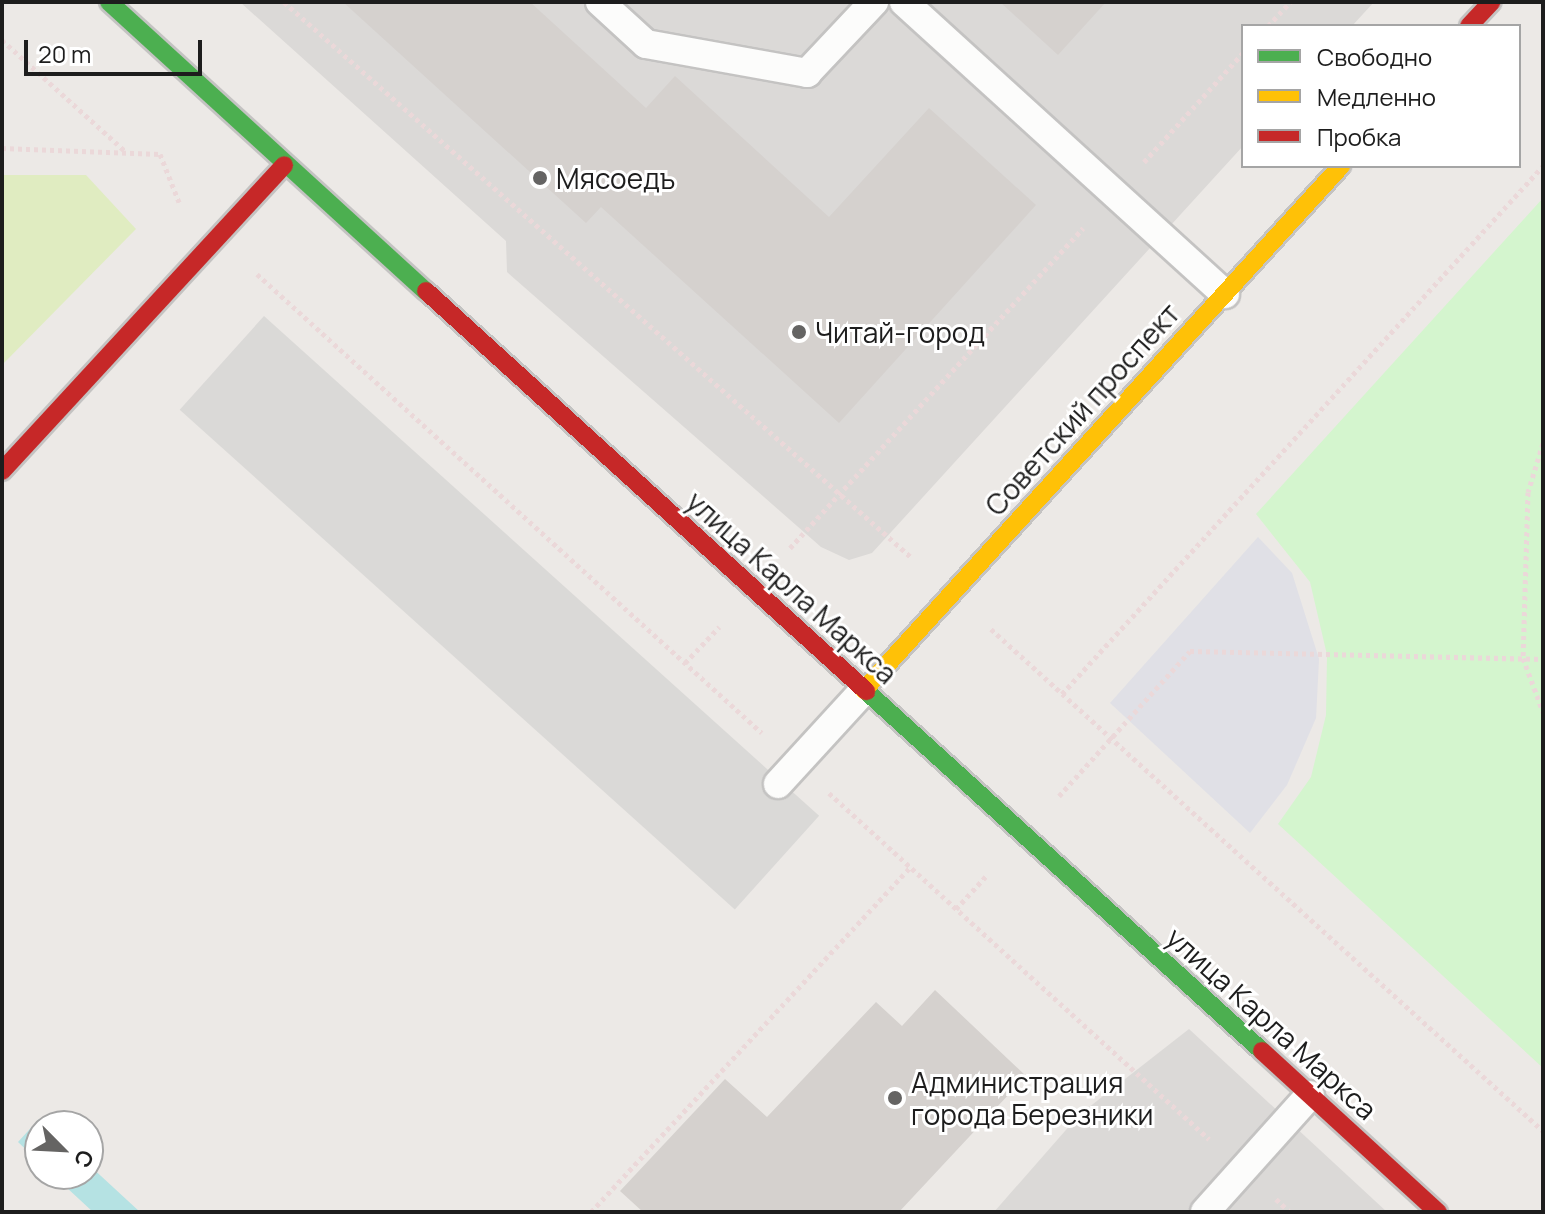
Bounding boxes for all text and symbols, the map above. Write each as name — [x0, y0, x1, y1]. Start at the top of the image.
scale bar — [28, 24, 206, 74]
legend — [1241, 24, 1521, 168]
text: 20 m — [38, 37, 91, 70]
text: Свободно — [1317, 40, 1432, 73]
text: Медленно — [1317, 80, 1436, 113]
text: Пробка — [1317, 120, 1401, 153]
place label: Мясоедъ — [556, 161, 675, 195]
marker: Мясоедъ — [531, 169, 549, 187]
street label: Советский проспект — [978, 296, 1186, 522]
place label: Читай-город — [815, 315, 985, 349]
marker: Читай-город — [790, 323, 808, 341]
street label: улица Карла Маркса — [680, 484, 904, 690]
street label: улица Карла Маркса — [1160, 920, 1384, 1126]
place label: Администрация города Березники — [911, 1065, 1153, 1131]
marker: Администрация города Березники — [886, 1089, 904, 1107]
north arrow — [24, 1110, 104, 1190]
text: С — [67, 1145, 101, 1172]

